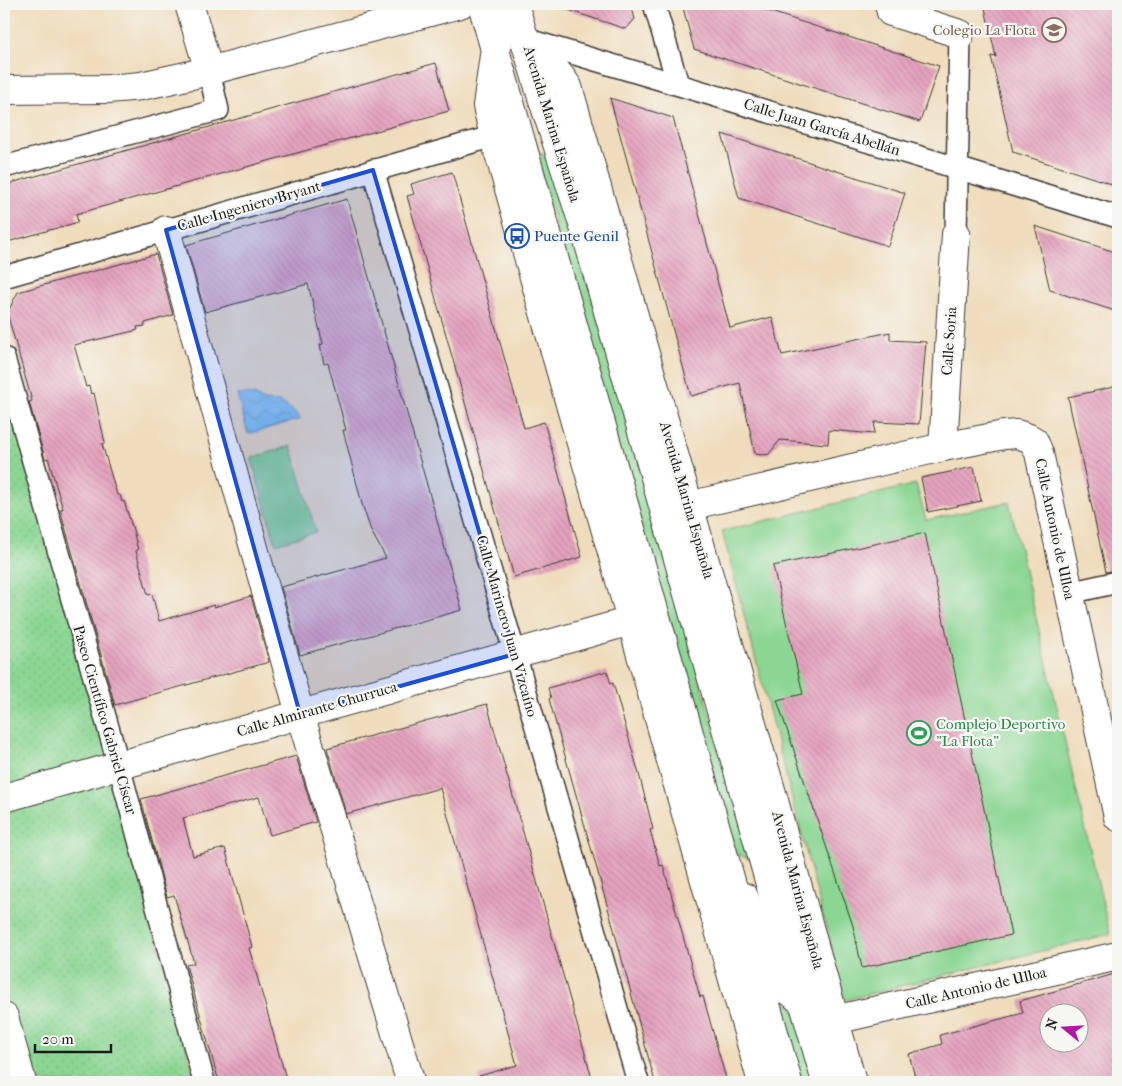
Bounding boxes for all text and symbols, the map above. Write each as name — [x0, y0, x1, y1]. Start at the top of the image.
school or university icon: Colegio La Flota — [1041, 17, 1067, 43]
place label: Colegio La Flota — [932, 21, 1037, 39]
street label: Avenida Marina Española — [519, 43, 585, 205]
street label: Calle Juan García Abellán — [742, 95, 903, 159]
street label: Calle Ingeniero Bryant — [175, 177, 323, 235]
bus stop icon: Puente Genil — [504, 223, 530, 249]
place label: Puente Genil — [534, 227, 619, 245]
street label: Calle Soria — [938, 305, 960, 376]
street label: Avenida Marina Española — [656, 418, 718, 582]
street label: Calle Antonio de Ulloa — [1031, 457, 1079, 602]
street label: Calle Marinero Juan Vizcaíno — [472, 533, 542, 719]
street label: Paseo Científico Gabriel Císcar — [69, 623, 141, 817]
street label: Calle Almirante Churruca — [235, 677, 400, 741]
place label: Complejo Deportivo "La Flota" — [936, 715, 1066, 750]
sports icon: Complejo Deportivo "La Flota" — [906, 720, 932, 746]
street label: Avenida Marina Española — [768, 808, 828, 972]
street label: Calle Antonio de Ulloa — [904, 963, 1049, 1013]
north arrow — [1040, 1004, 1090, 1054]
text: N — [1042, 1016, 1062, 1032]
scale bar — [35, 1021, 111, 1053]
text: 20 m — [42, 1030, 74, 1048]

